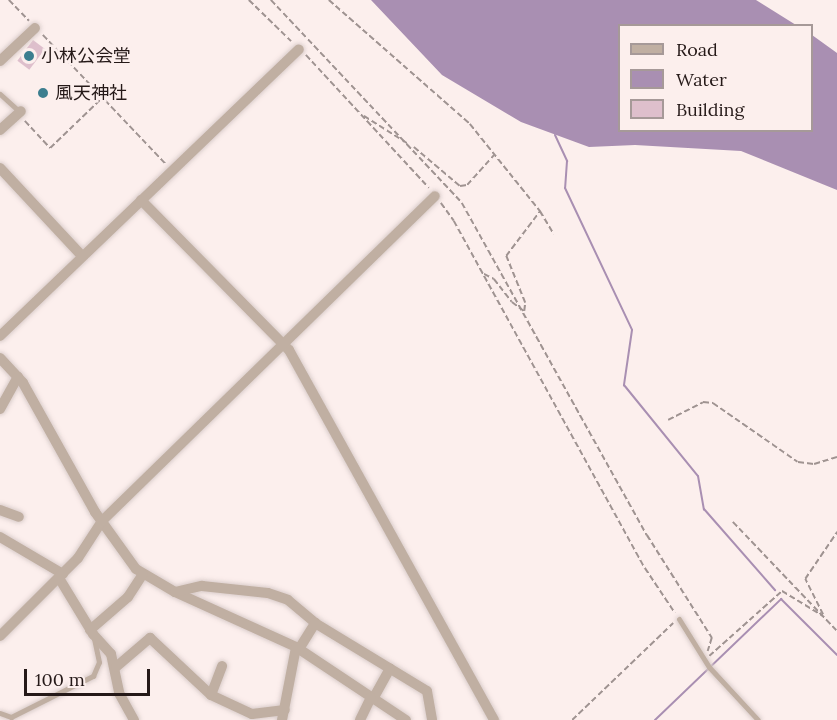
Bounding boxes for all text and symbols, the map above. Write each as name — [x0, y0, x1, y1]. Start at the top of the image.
legend — [618, 24, 813, 132]
text: Road — [676, 38, 718, 61]
place label: 小林公会堂 — [41, 45, 131, 67]
marker: 小林公会堂 — [22, 49, 36, 63]
text: Water — [676, 68, 727, 91]
place label: 風天神社 — [55, 82, 127, 104]
marker: 風天神社 — [36, 86, 50, 100]
text: Building — [676, 98, 744, 121]
scale bar — [27, 657, 153, 695]
text: 100 m — [35, 668, 85, 691]

